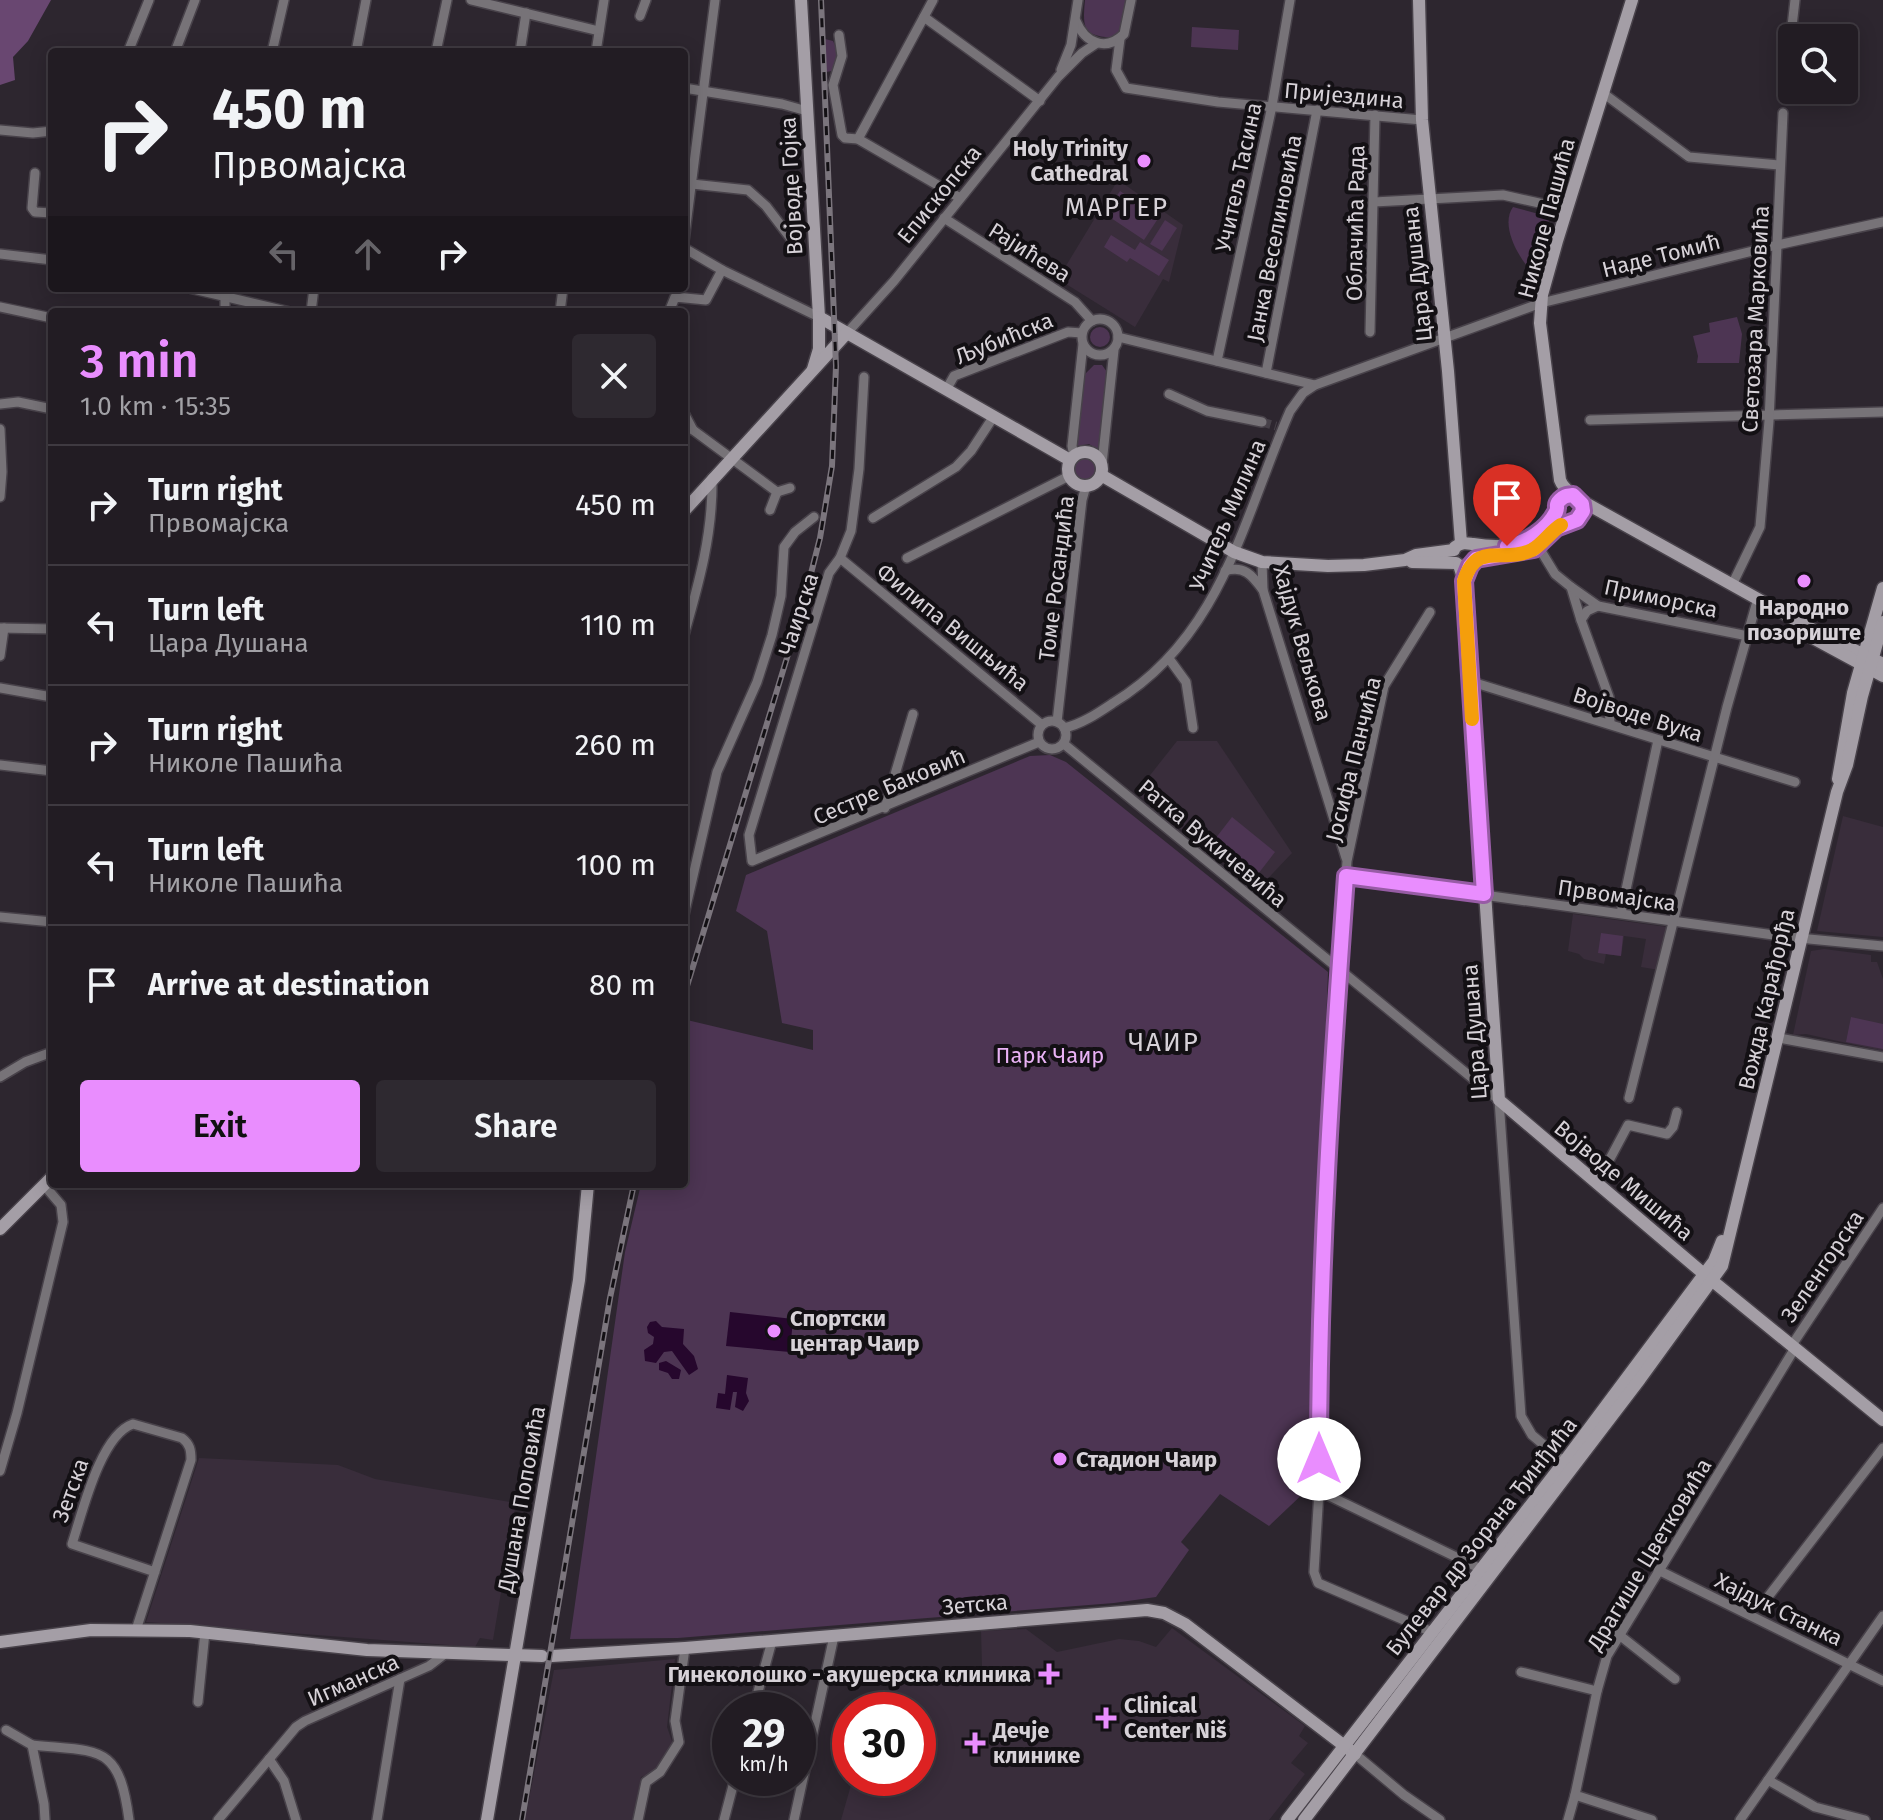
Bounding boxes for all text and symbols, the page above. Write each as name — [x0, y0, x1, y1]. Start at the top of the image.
map controls — [1778, 24, 1858, 104]
button: search — [1778, 24, 1858, 104]
text: 450 m — [212, 76, 366, 143]
street label: Пријездина — [1283, 77, 1405, 114]
icon: right — [80, 80, 184, 184]
street label: Учитељ Тасина — [1209, 100, 1267, 254]
street label: Војводе Гојка — [774, 116, 809, 256]
street label: Јанка Веселиновића — [1241, 132, 1308, 344]
place label: Holy Trinity Cathedral — [1013, 135, 1129, 187]
street label: Николе Пашића — [1512, 135, 1581, 301]
street label: Епископска — [891, 140, 987, 249]
text: Првомајска — [212, 144, 407, 188]
street label: Облачића Рада — [1341, 145, 1370, 301]
marker: Holy Trinity Cathedral — [1135, 152, 1153, 170]
district label: МАРГЕР — [1065, 192, 1169, 223]
street label: Цара Душана — [1397, 205, 1438, 343]
street label: Светозара Марковића — [1736, 205, 1775, 433]
street label: Рајићева — [984, 217, 1076, 288]
street label: Наде Томић — [1599, 228, 1723, 283]
icon: left — [262, 232, 306, 276]
icon: ahead — [346, 232, 390, 276]
icon: right — [430, 232, 474, 276]
street label: Љубићска — [951, 307, 1057, 370]
text: 3 min — [80, 332, 198, 390]
button: close — [572, 334, 656, 418]
text: 1.0 km · 15:35 — [80, 391, 231, 422]
street label: Учитељ Милина — [1183, 435, 1272, 595]
pin — [1473, 464, 1541, 546]
text: Turn right — [148, 472, 283, 508]
icon: arrive — [1485, 476, 1529, 520]
icon: right — [80, 483, 124, 527]
text: 450 m — [575, 487, 656, 523]
street label: Томе Росандића — [1033, 494, 1080, 662]
text: Првомајска — [148, 508, 289, 539]
street label: Филипа Вишњића — [871, 558, 1034, 697]
street label: Хајдук Вељкова — [1267, 562, 1338, 724]
street label: Чаирска — [772, 569, 824, 659]
marker: Народно позориште — [1795, 572, 1813, 590]
street label: Приморска — [1602, 573, 1720, 624]
text: Turn left — [148, 592, 264, 628]
place label: Народно позориште — [1747, 594, 1861, 646]
icon: left — [80, 603, 124, 647]
text: 110 m — [580, 607, 656, 643]
text: Цара Душана — [148, 628, 309, 659]
street label: Јосифа Панчића — [1320, 674, 1387, 844]
street label: Војводе Вука — [1570, 681, 1706, 748]
text: Turn right — [148, 712, 283, 748]
icon: right — [80, 723, 124, 767]
text: 260 m — [575, 727, 656, 763]
street label: Сестре Баковић — [809, 742, 969, 831]
text: Николе Пашића — [148, 748, 343, 779]
street label: Ратка Вукичевића — [1133, 773, 1292, 913]
text: Turn left — [148, 832, 264, 868]
icon: left — [80, 843, 124, 887]
text: 100 m — [576, 847, 656, 883]
text: Николе Пашића — [148, 868, 343, 899]
street label: Првомајска — [1556, 874, 1678, 917]
street label: Вожда Карађорђа — [1732, 906, 1800, 1092]
icon: arrive — [80, 963, 124, 1007]
street label: Цара Душана — [1456, 963, 1493, 1101]
text: Arrive at destination — [148, 967, 430, 1003]
text: 80 m — [589, 967, 656, 1003]
district label: ЧАИР — [1128, 1027, 1200, 1058]
park label: Парк Чаир — [996, 1042, 1104, 1069]
button: Exit — [80, 1080, 360, 1172]
button: Share — [376, 1080, 656, 1172]
street label: Војводе Мишића — [1549, 1114, 1699, 1246]
street label: Зеленгорска — [1775, 1205, 1870, 1327]
place label: Спортски центар Чаир — [790, 1305, 920, 1357]
marker: Спортски центар Чаир — [765, 1322, 783, 1340]
street label: Душана Поповића — [492, 1404, 551, 1595]
street label: Булевар др Зорана Ђинђића — [1380, 1412, 1583, 1661]
position arrow — [1277, 1417, 1361, 1501]
place label: Стадион Чаир — [1076, 1446, 1217, 1473]
marker: Стадион Чаир — [1051, 1450, 1069, 1468]
street label: Драгише Цветковића — [1581, 1453, 1717, 1656]
street label: Зетска — [47, 1455, 94, 1526]
street label: Хајдук Станка — [1711, 1567, 1847, 1652]
street label: Зетска — [941, 1588, 1009, 1621]
street label: Игманска — [303, 1648, 403, 1713]
place label: Гинеколошко - акушерска клиника — [668, 1661, 1031, 1688]
marker: Гинеколошко - акушерска клиника — [1038, 1663, 1060, 1685]
speed limit sign: 30 — [832, 1692, 936, 1796]
place label: Clinical Center Niš — [1124, 1692, 1227, 1744]
marker: Clinical Center Niš — [1095, 1707, 1117, 1729]
text: 29 — [743, 1710, 785, 1758]
place label: Дечје клинике — [992, 1717, 1080, 1769]
marker: Дечје клинике — [964, 1732, 986, 1754]
text: km/h — [739, 1752, 789, 1776]

